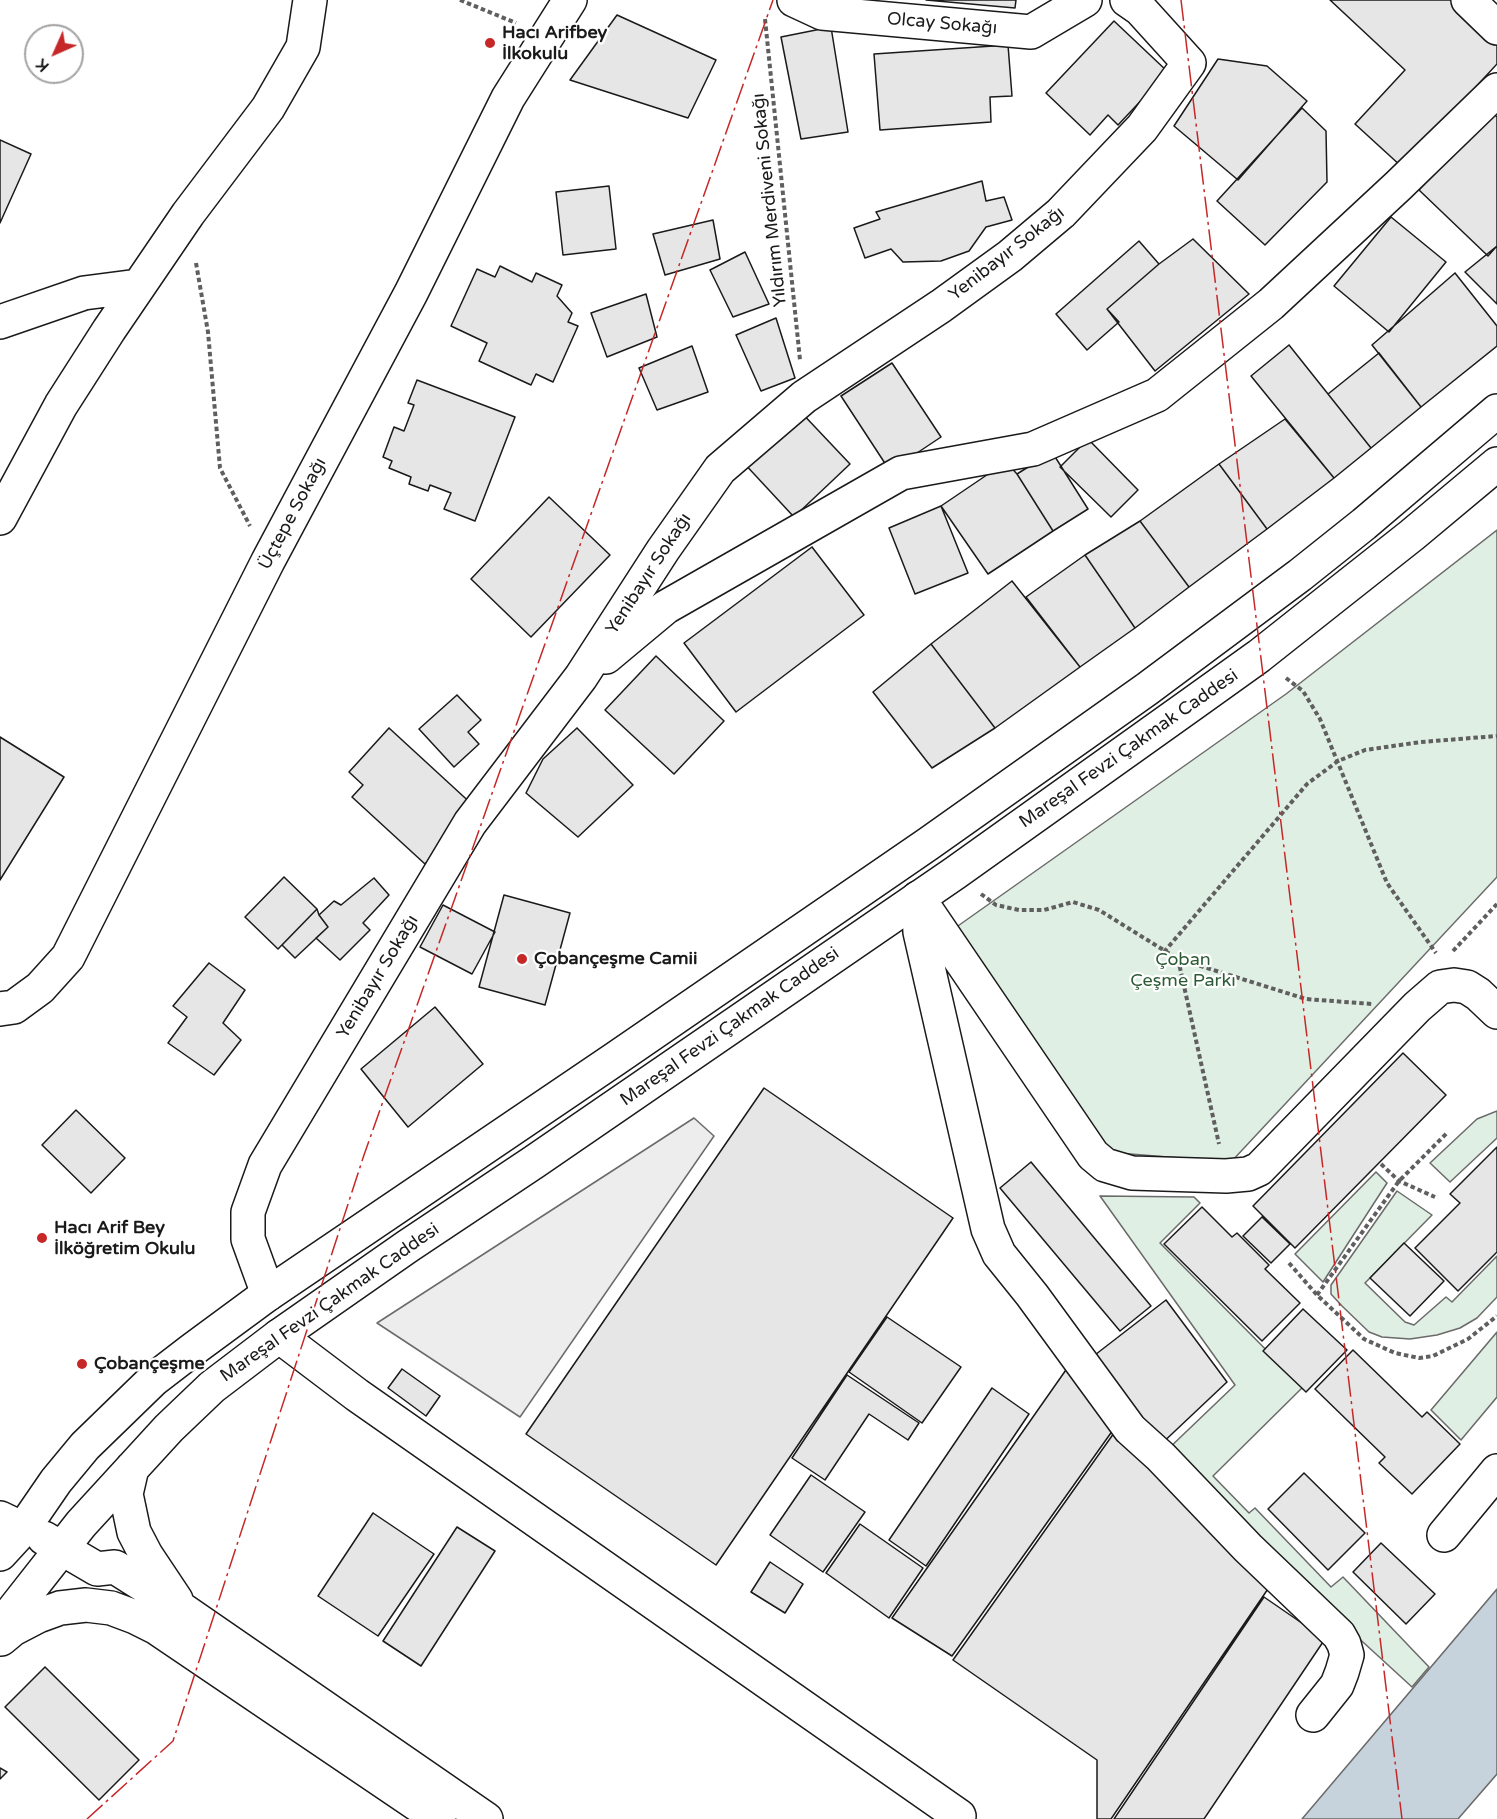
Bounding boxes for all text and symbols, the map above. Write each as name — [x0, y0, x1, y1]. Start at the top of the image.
street label: Olcay Sokağı — [886, 8, 998, 40]
place label: Hacı Arifbey İlkokulu — [502, 22, 607, 64]
north arrow — [24, 24, 84, 84]
marker: Hacı Arifbey İlkokulu — [483, 36, 497, 50]
text: K — [32, 54, 54, 76]
street label: Yıldırım Merdiveni Sokağı — [748, 92, 792, 308]
street label: Yenibayır Sokağı — [945, 202, 1069, 306]
street label: Üçtepe Sokağı — [254, 454, 332, 574]
street label: Yenibayır Sokağı — [602, 509, 696, 639]
street label: Mareşal Fevzi Çakmak Caddesi — [1015, 665, 1243, 833]
street label: Yenibayır Sokağı — [333, 911, 423, 1043]
street label: Mareşal Fevzi Çakmak Caddesi — [616, 943, 844, 1111]
place label: Çobançeşme Camii — [534, 948, 697, 970]
park label: Çoban Çeşme Parkı — [1130, 949, 1236, 992]
marker: Çobançeşme Camii — [515, 952, 529, 966]
place label: Hacı Arif Bey İlköğretim Okulu — [54, 1217, 195, 1260]
street label: Mareşal Fevzi Çakmak Caddesi — [216, 1219, 444, 1387]
marker: Hacı Arif Bey İlköğretim Okulu — [35, 1231, 49, 1245]
place label: Çobançeşme — [94, 1353, 205, 1375]
marker: Çobançeşme — [75, 1357, 89, 1371]

